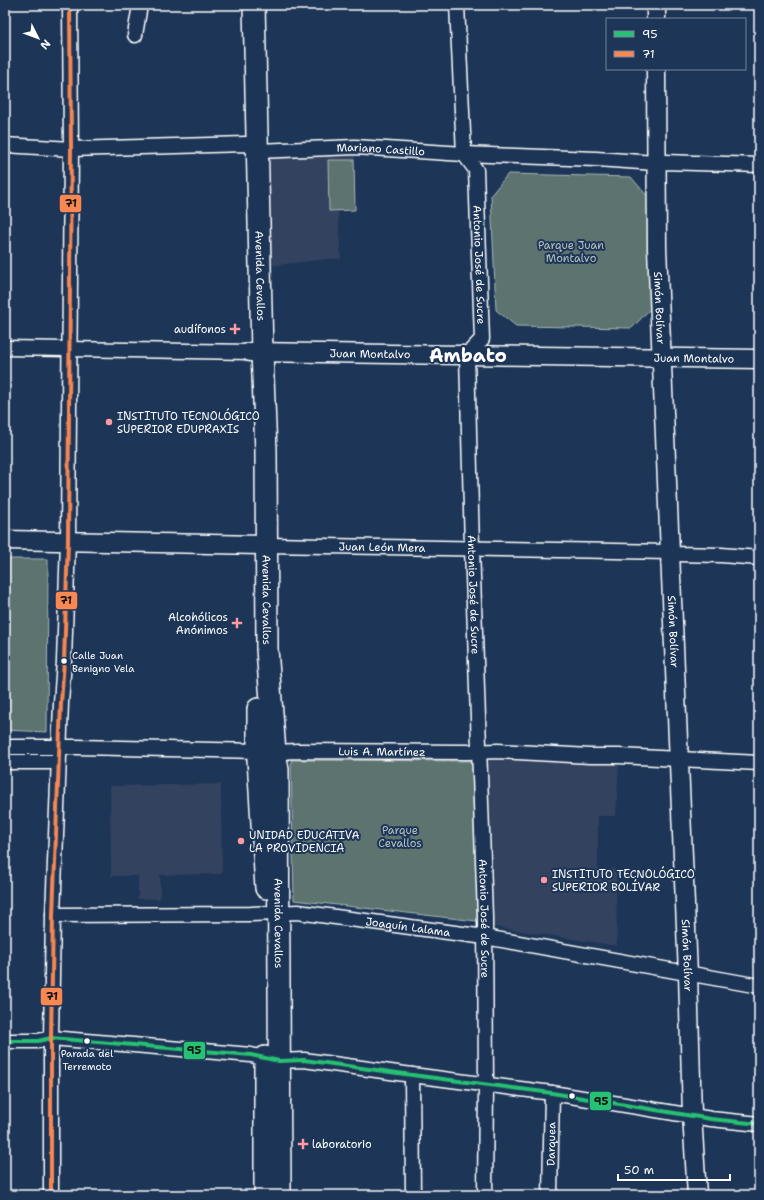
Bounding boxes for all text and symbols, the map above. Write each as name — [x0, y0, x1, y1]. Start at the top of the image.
north arrow — [18, 18, 58, 58]
legend — [606, 18, 746, 70]
text: 95 — [642, 26, 658, 42]
text: N — [36, 36, 54, 53]
text: 71 — [642, 46, 655, 62]
street label: Mariano Castillo — [336, 140, 426, 159]
line badge: 71 — [59, 194, 82, 213]
text: 71 — [65, 196, 77, 211]
street label: Antonio José de Sucre — [469, 205, 488, 325]
street label: Avenida Cevallos — [251, 231, 268, 321]
park label: Parque Juan Montalvo — [538, 238, 604, 266]
street label: Simón Bolívar — [650, 271, 668, 345]
place label: audífonos — [174, 322, 226, 337]
marker: audífonos — [229, 323, 241, 335]
district label: Ambato — [429, 343, 507, 368]
street label: Juan Montalvo — [329, 346, 411, 362]
street label: Juan Montalvo — [653, 351, 735, 367]
place label: INSTITUTO TECNOLÓGICO SUPERIOR EDUPRAXIS — [117, 408, 260, 437]
marker: INSTITUTO TECNOLÓGICO SUPERIOR EDUPRAXIS — [104, 417, 114, 427]
street label: Antonio José de Sucre — [464, 535, 483, 655]
street label: Juan León Mera — [338, 539, 426, 556]
street label: Avenida Cevallos — [259, 555, 274, 645]
line badge: 71 — [55, 591, 78, 610]
text: 71 — [60, 593, 72, 608]
street label: Simón Bolívar — [664, 595, 682, 668]
place label: Alcohólicos Anónimos — [168, 610, 228, 638]
marker: Alcohólicos Anónimos — [231, 617, 243, 629]
place label: Calle Juan Benigno Vela — [72, 649, 135, 675]
marker: Calle Juan Benigno Vela — [59, 656, 69, 666]
street label: Luis A. Martínez — [338, 744, 426, 760]
park label: Parque Cevallos — [378, 823, 422, 851]
place label: UNIDAD EDUCATIVA LA PROVIDENCIA — [249, 828, 360, 856]
marker: UNIDAD EDUCATIVA LA PROVIDENCIA — [236, 836, 246, 846]
street label: Antonio José de Sucre — [475, 859, 492, 978]
place label: INSTITUTO TECNOLÓGICO SUPERIOR BOLÍVAR — [552, 866, 695, 895]
marker: INSTITUTO TECNOLÓGICO SUPERIOR BOLÍVAR — [539, 875, 549, 885]
street label: Avenida Cevallos — [271, 878, 286, 968]
street label: Joaquín Lalama — [365, 914, 451, 940]
street label: Simón Bolívar — [678, 919, 695, 992]
line badge: 71 — [40, 987, 63, 1006]
text: 71 — [46, 989, 58, 1004]
marker: Parada del Terremoto — [82, 1036, 92, 1046]
line badge: 95 — [183, 1041, 206, 1060]
text: 95 — [187, 1043, 201, 1058]
place label: Parada del Terremoto — [61, 1047, 113, 1073]
unlabelled marker — [567, 1091, 577, 1101]
line badge: 95 — [589, 1091, 612, 1111]
text: 95 — [594, 1094, 608, 1109]
street label: Darquea — [544, 1122, 559, 1166]
place label: laboratorio — [312, 1137, 372, 1152]
marker: laboratorio — [297, 1138, 309, 1150]
scale bar — [618, 1156, 730, 1182]
text: 50 m — [624, 1162, 654, 1178]

